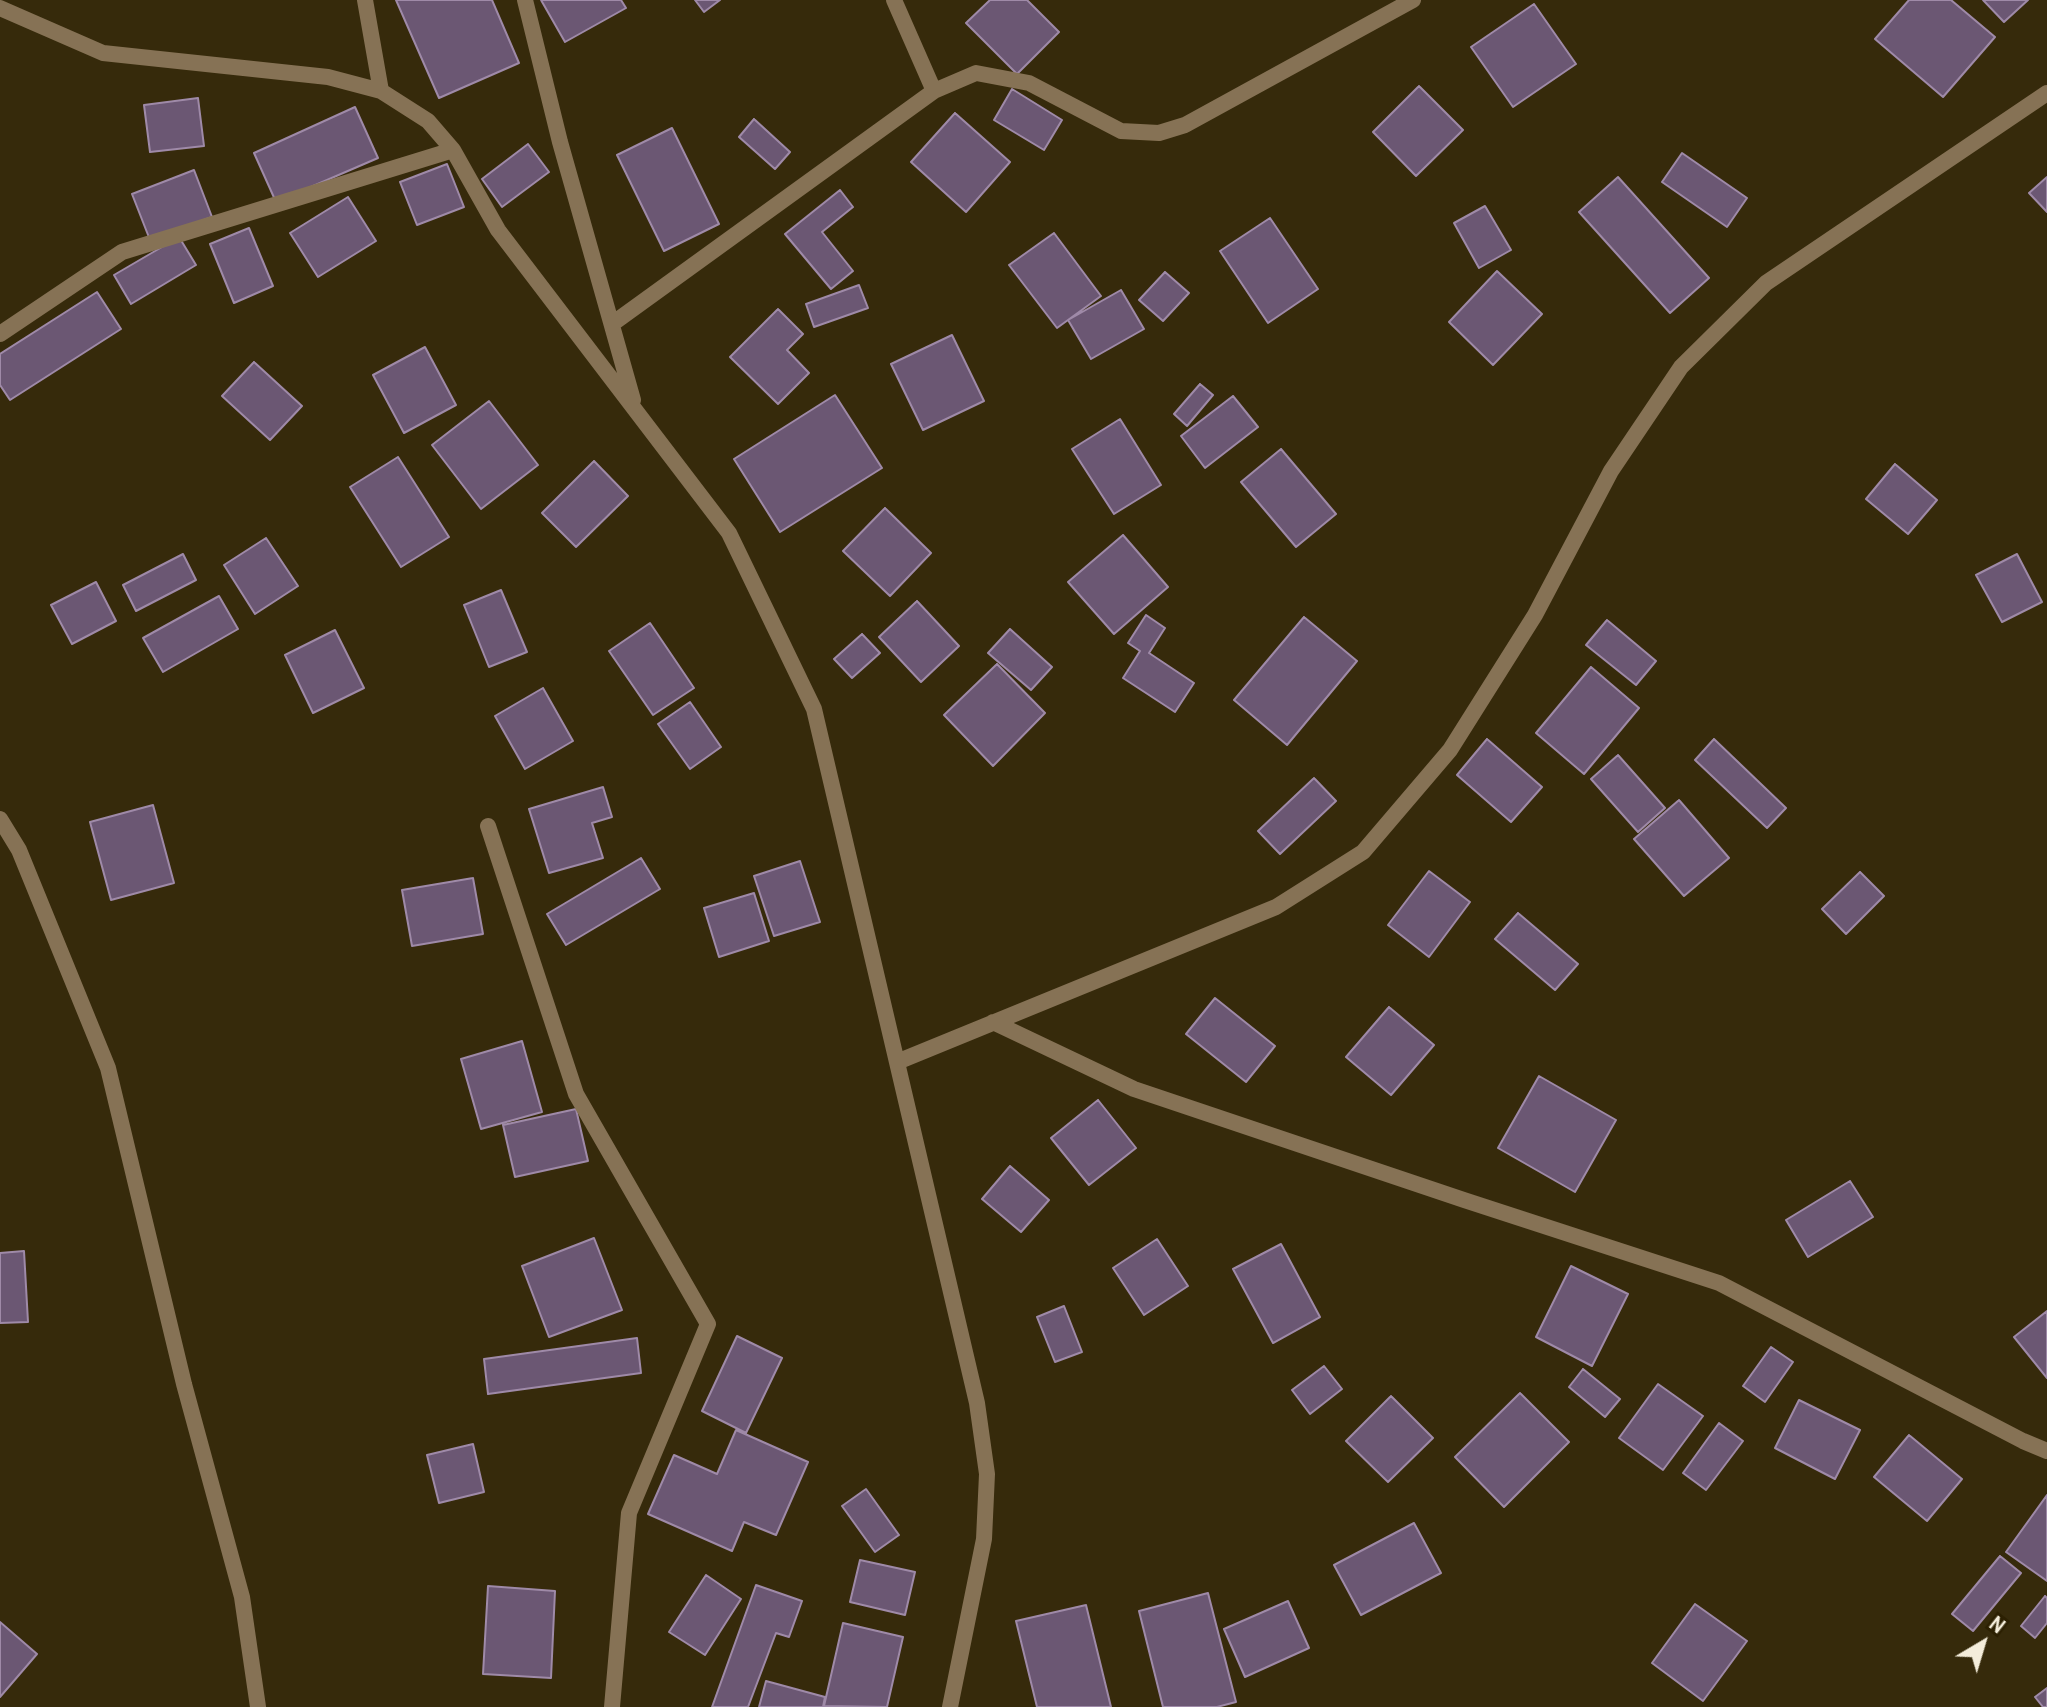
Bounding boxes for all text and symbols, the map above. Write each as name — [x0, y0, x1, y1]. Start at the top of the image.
north arrow — [1943, 1603, 2023, 1683]
text: N — [1983, 1608, 2012, 1640]

